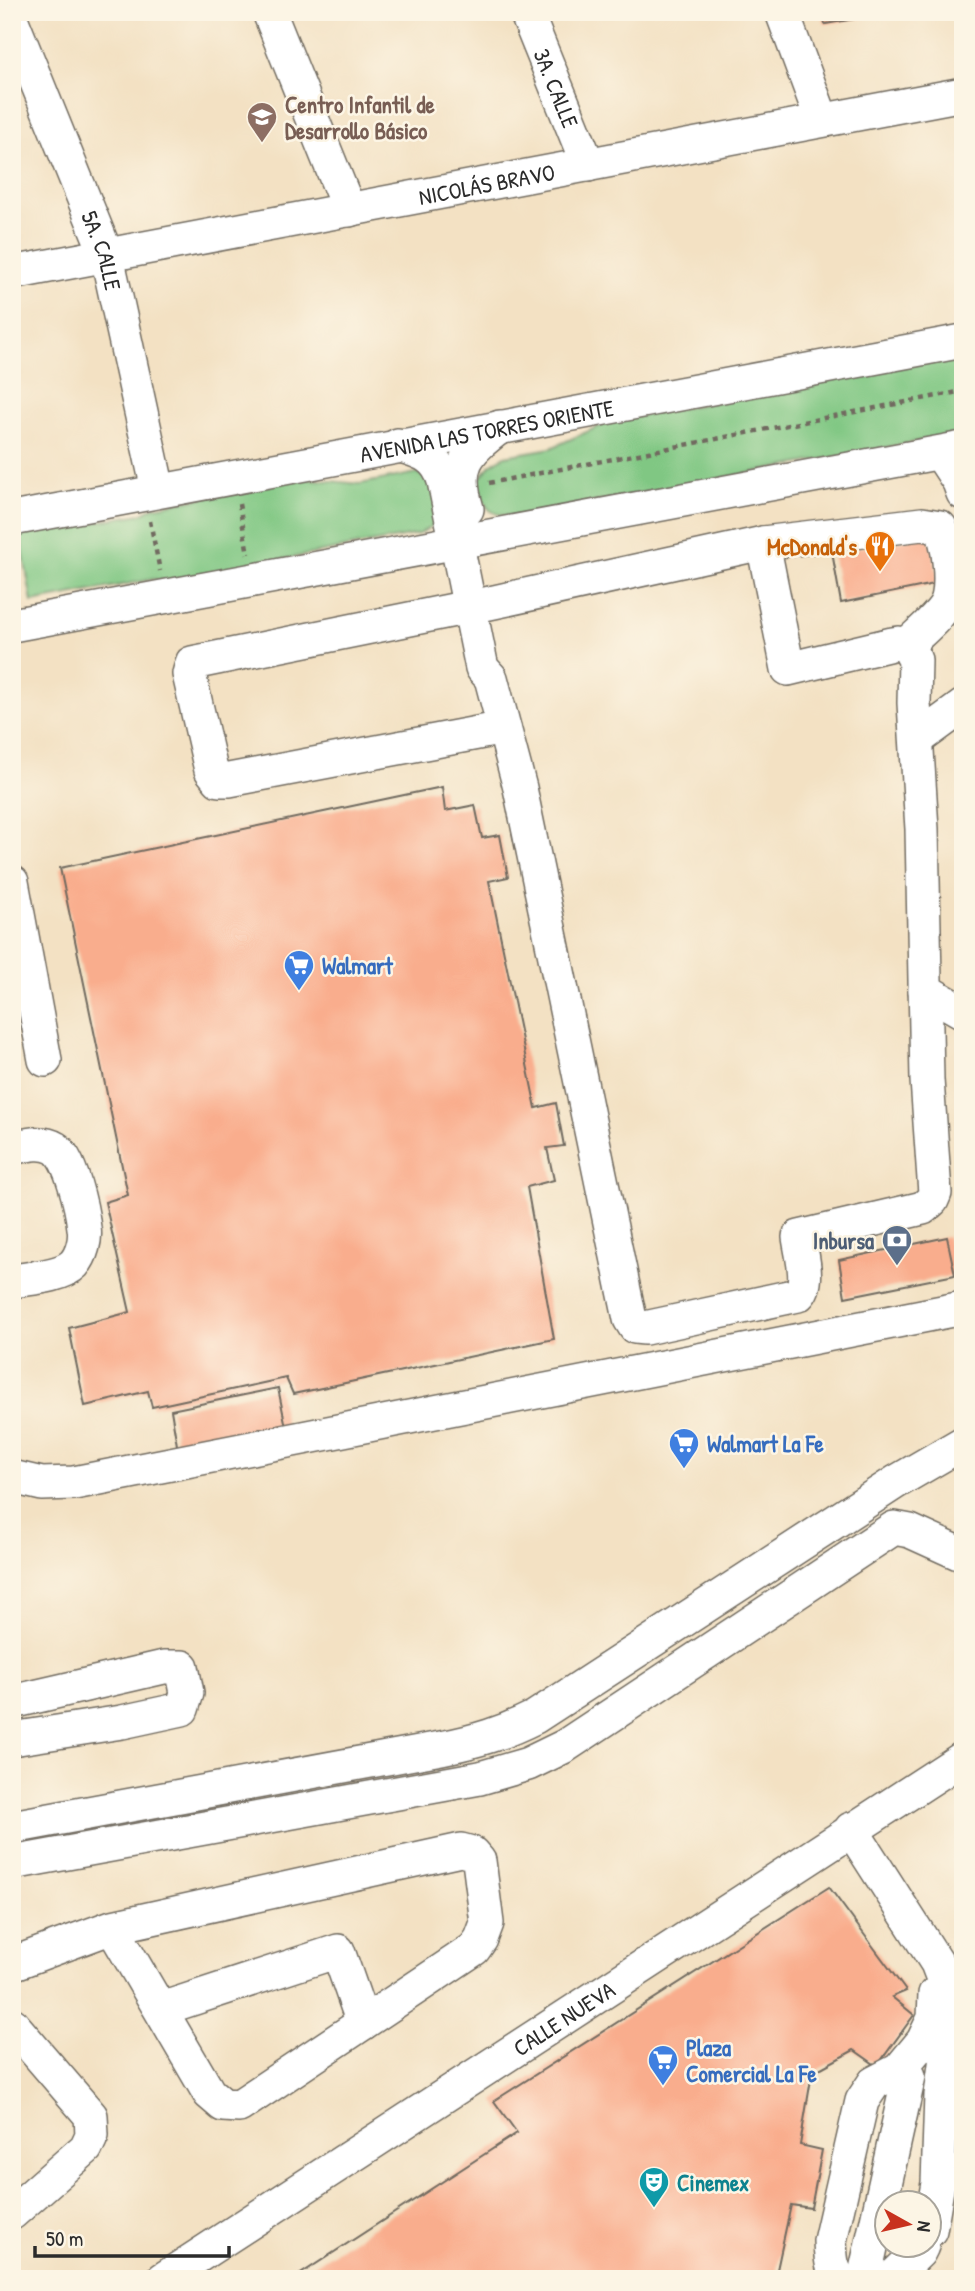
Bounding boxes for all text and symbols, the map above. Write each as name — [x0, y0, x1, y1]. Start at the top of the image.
street label: 3A. CALLE — [527, 44, 587, 132]
place label: Centro Infantil de Desarrollo Básico — [285, 89, 435, 146]
school or university icon: Centro Infantil de Desarrollo Básico — [245, 100, 279, 144]
street label: NICOLÁS BRAVO — [416, 156, 557, 212]
street label: 5A. CALLE — [75, 206, 130, 293]
street label: AVENIDA LAS TORRES ORIENTE — [357, 391, 616, 469]
restaurant icon: McDonald's — [863, 529, 897, 573]
place label: McDonald's — [767, 531, 857, 562]
supermarket icon: Walmart — [282, 948, 316, 992]
place label: Walmart — [322, 950, 394, 981]
bank icon: Inbursa — [880, 1223, 914, 1267]
place label: Inbursa — [813, 1225, 874, 1256]
supermarket icon: Walmart La Fe — [667, 1426, 701, 1470]
place label: Walmart La Fe — [707, 1428, 825, 1459]
street label: CALLE NUEVA — [507, 1974, 620, 2063]
place label: Plaza Comercial La Fe — [686, 2032, 818, 2089]
supermarket icon: Plaza Comercial La Fe — [646, 2043, 680, 2087]
theatre icon: Cinemex — [637, 2165, 671, 2209]
place label: Cinemex — [677, 2167, 749, 2198]
north arrow — [874, 2190, 944, 2260]
scale bar — [35, 2214, 229, 2258]
text: N — [911, 2220, 938, 2233]
text: 50 m — [46, 2224, 83, 2253]

